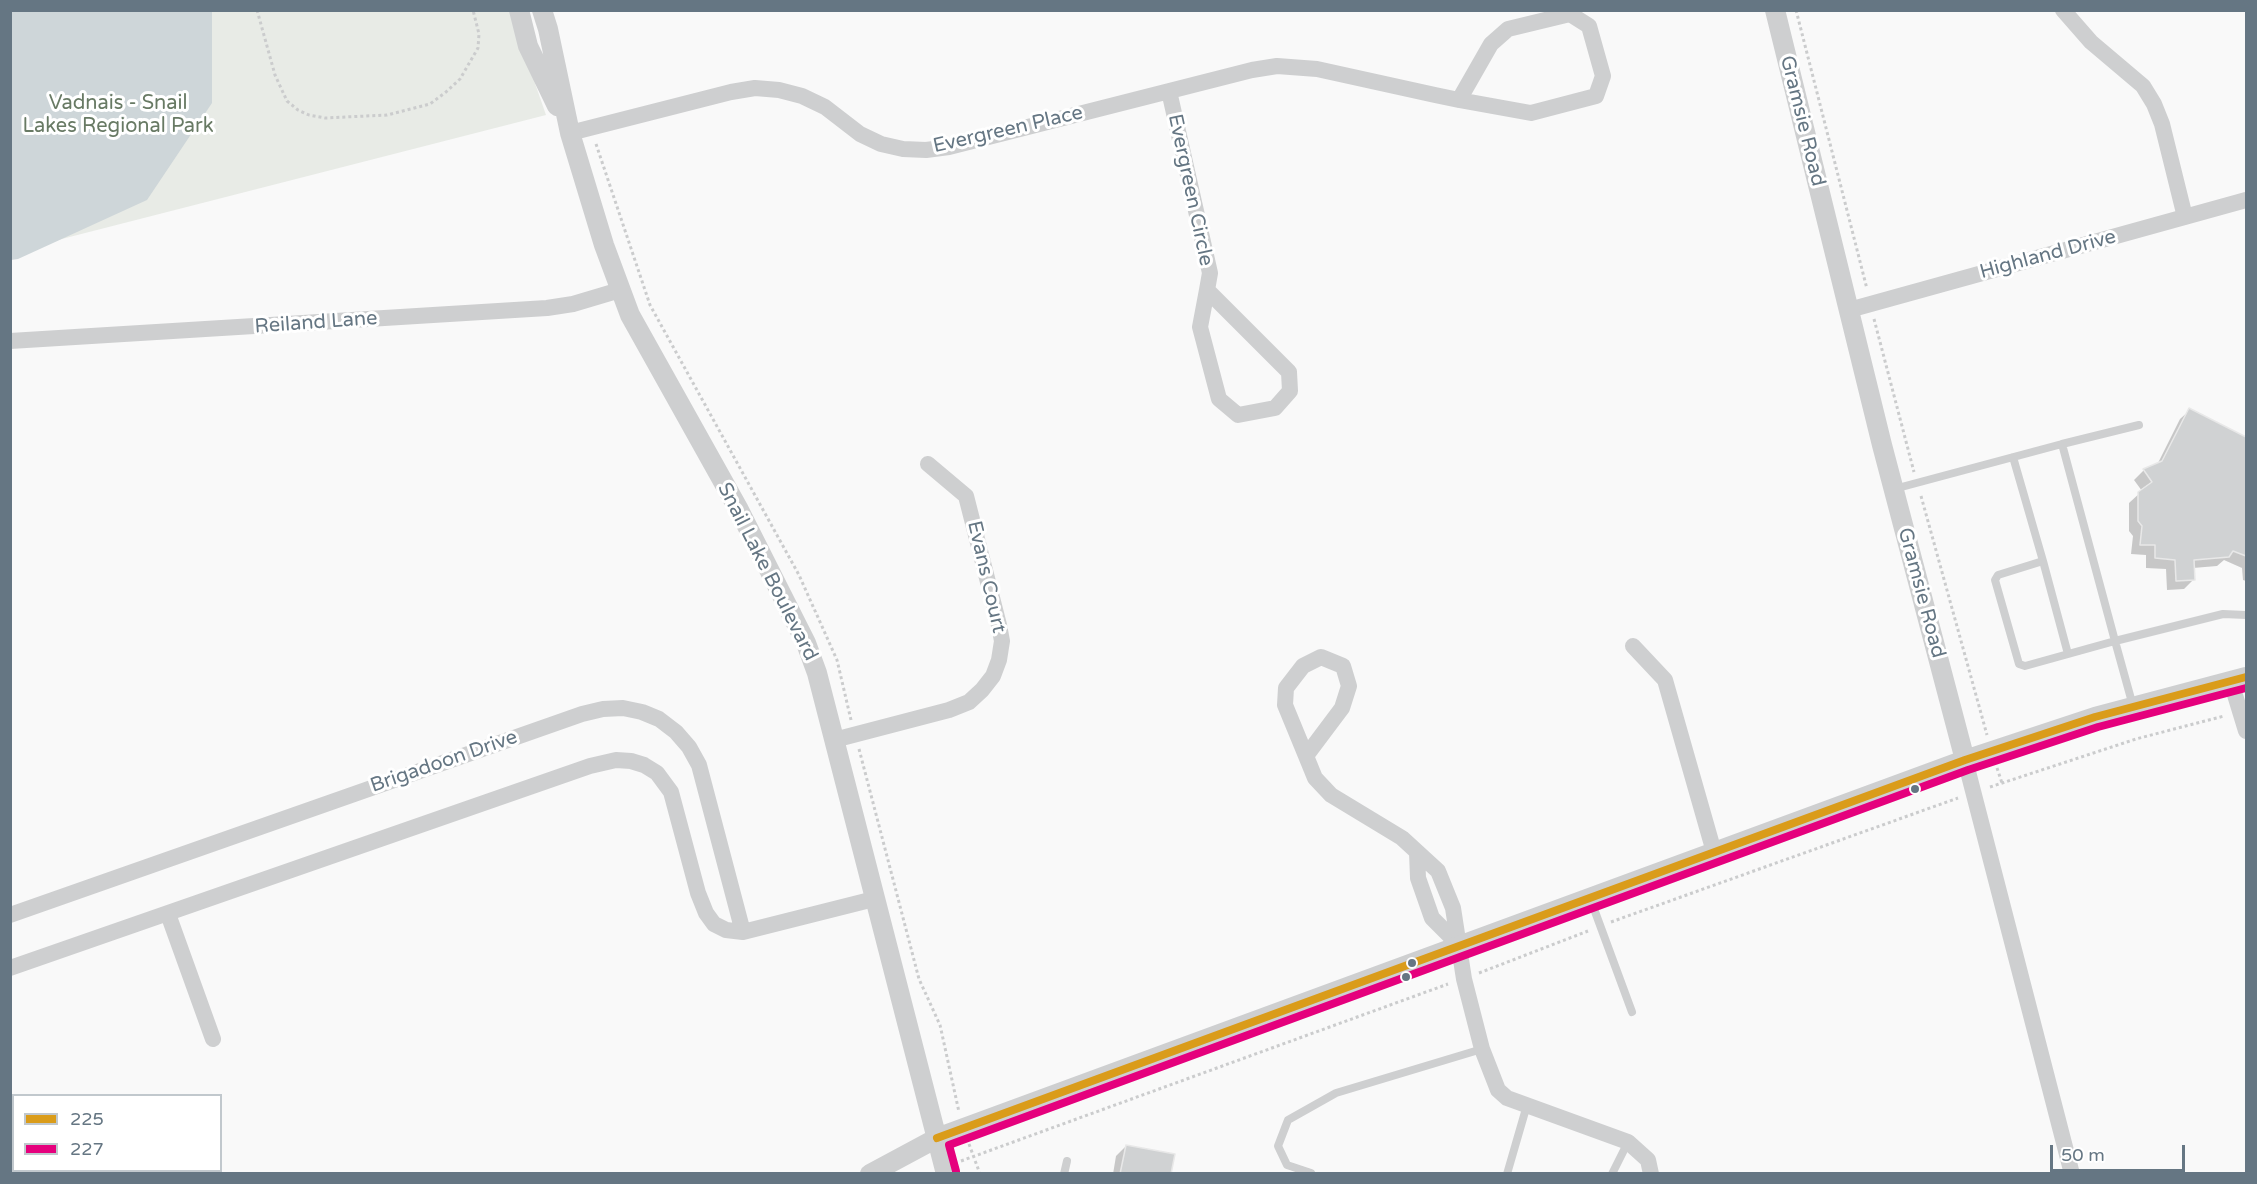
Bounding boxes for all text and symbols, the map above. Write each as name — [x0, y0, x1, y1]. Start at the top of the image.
street label: Gramsie Road — [1774, 53, 1830, 189]
park label: Vadnais - Snail Lakes Regional Park — [22, 92, 214, 139]
street label: Evergreen Place — [931, 101, 1085, 159]
street label: Evergreen Circle — [1162, 112, 1218, 268]
street label: Highland Drive — [1977, 225, 2119, 285]
street label: Reiland Lane — [254, 307, 378, 339]
street label: Snail Lake Boulevard — [712, 479, 822, 665]
street label: Evans Court — [961, 519, 1011, 635]
street label: Gramsie Road — [1892, 525, 1950, 661]
street label: Brigadoon Drive — [367, 726, 521, 798]
unlabelled marker — [1909, 783, 1921, 795]
unlabelled marker — [1406, 957, 1418, 969]
unlabelled marker — [1400, 971, 1412, 983]
legend — [12, 1094, 222, 1172]
text: 225 — [70, 1108, 104, 1130]
scale bar — [2053, 1133, 2188, 1171]
text: 227 — [70, 1138, 104, 1160]
text: 50 m — [2061, 1144, 2105, 1166]

